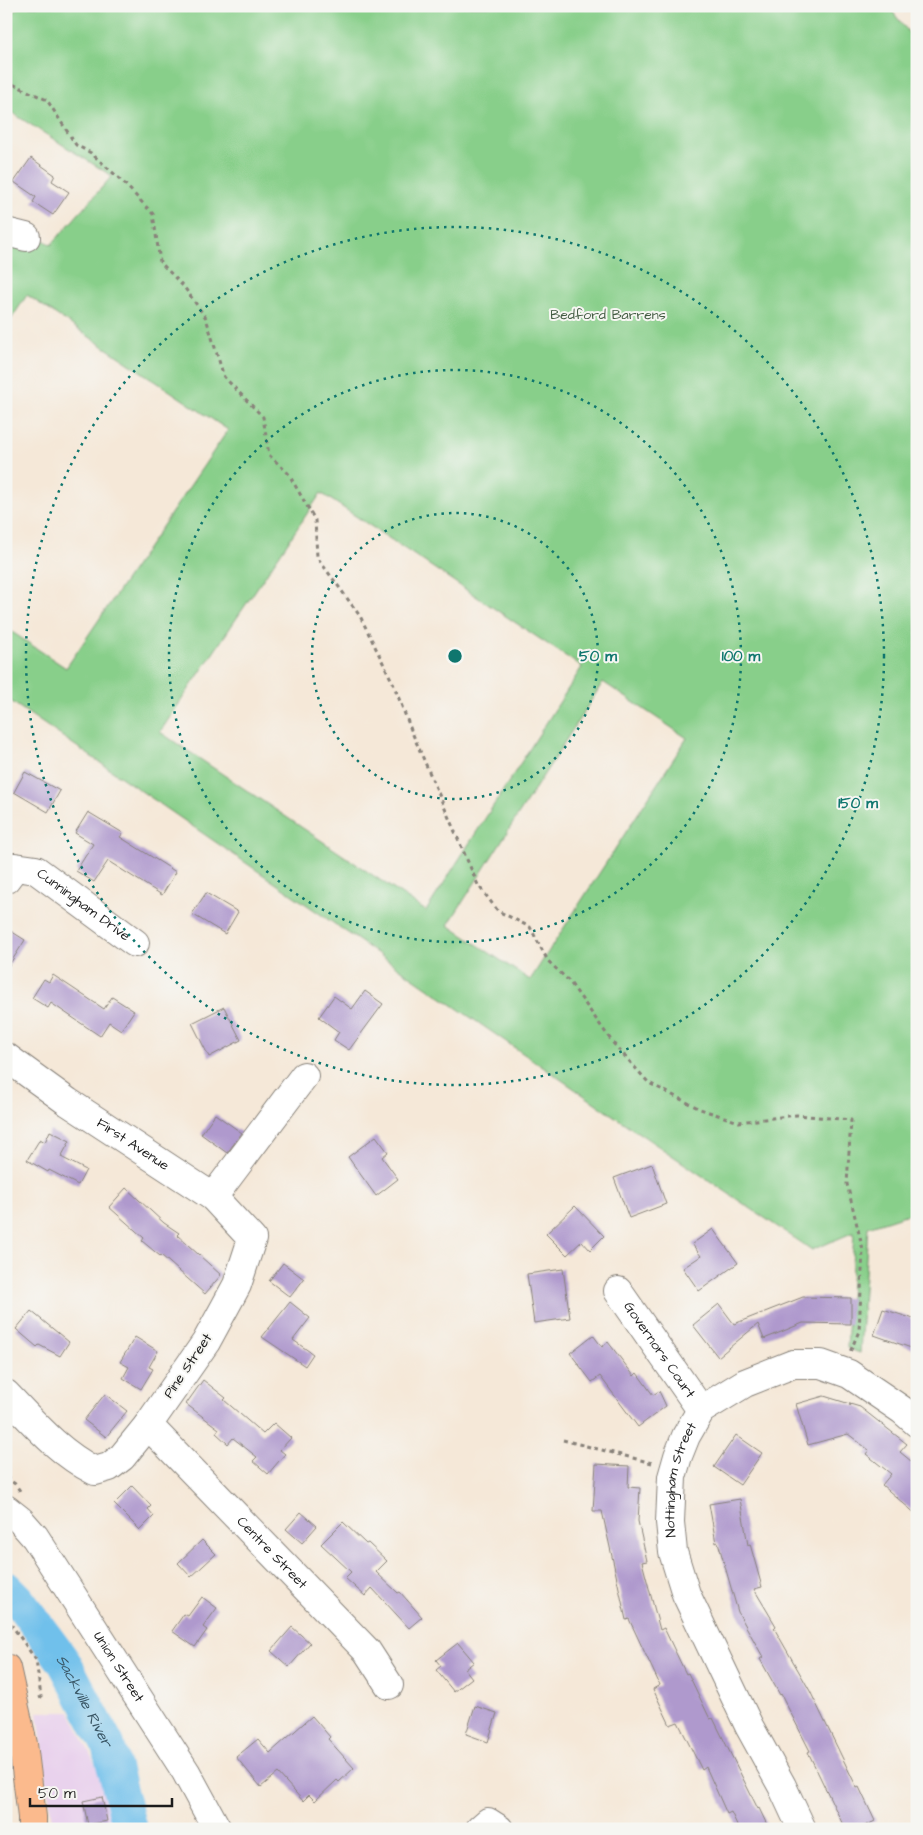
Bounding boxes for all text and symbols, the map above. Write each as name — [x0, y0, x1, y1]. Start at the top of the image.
park label: Bedford Barrens — [550, 305, 666, 325]
text: 50 m — [579, 646, 617, 667]
text: 100 m — [722, 646, 761, 667]
centre of rings — [446, 647, 464, 665]
text: 150 m — [838, 793, 878, 814]
street label: Cunningham Drive — [32, 864, 135, 946]
street label: First Avenue — [92, 1113, 173, 1176]
street label: Governors Court — [618, 1298, 700, 1403]
street label: Pine Street — [159, 1329, 217, 1402]
street label: Nottingham Street — [660, 1418, 702, 1538]
street label: Centre Street — [232, 1512, 312, 1594]
street label: Union Street — [88, 1628, 149, 1707]
water label: Sackville River — [51, 1650, 119, 1752]
scale bar — [30, 1775, 172, 1807]
text: 50 m — [38, 1783, 76, 1804]

